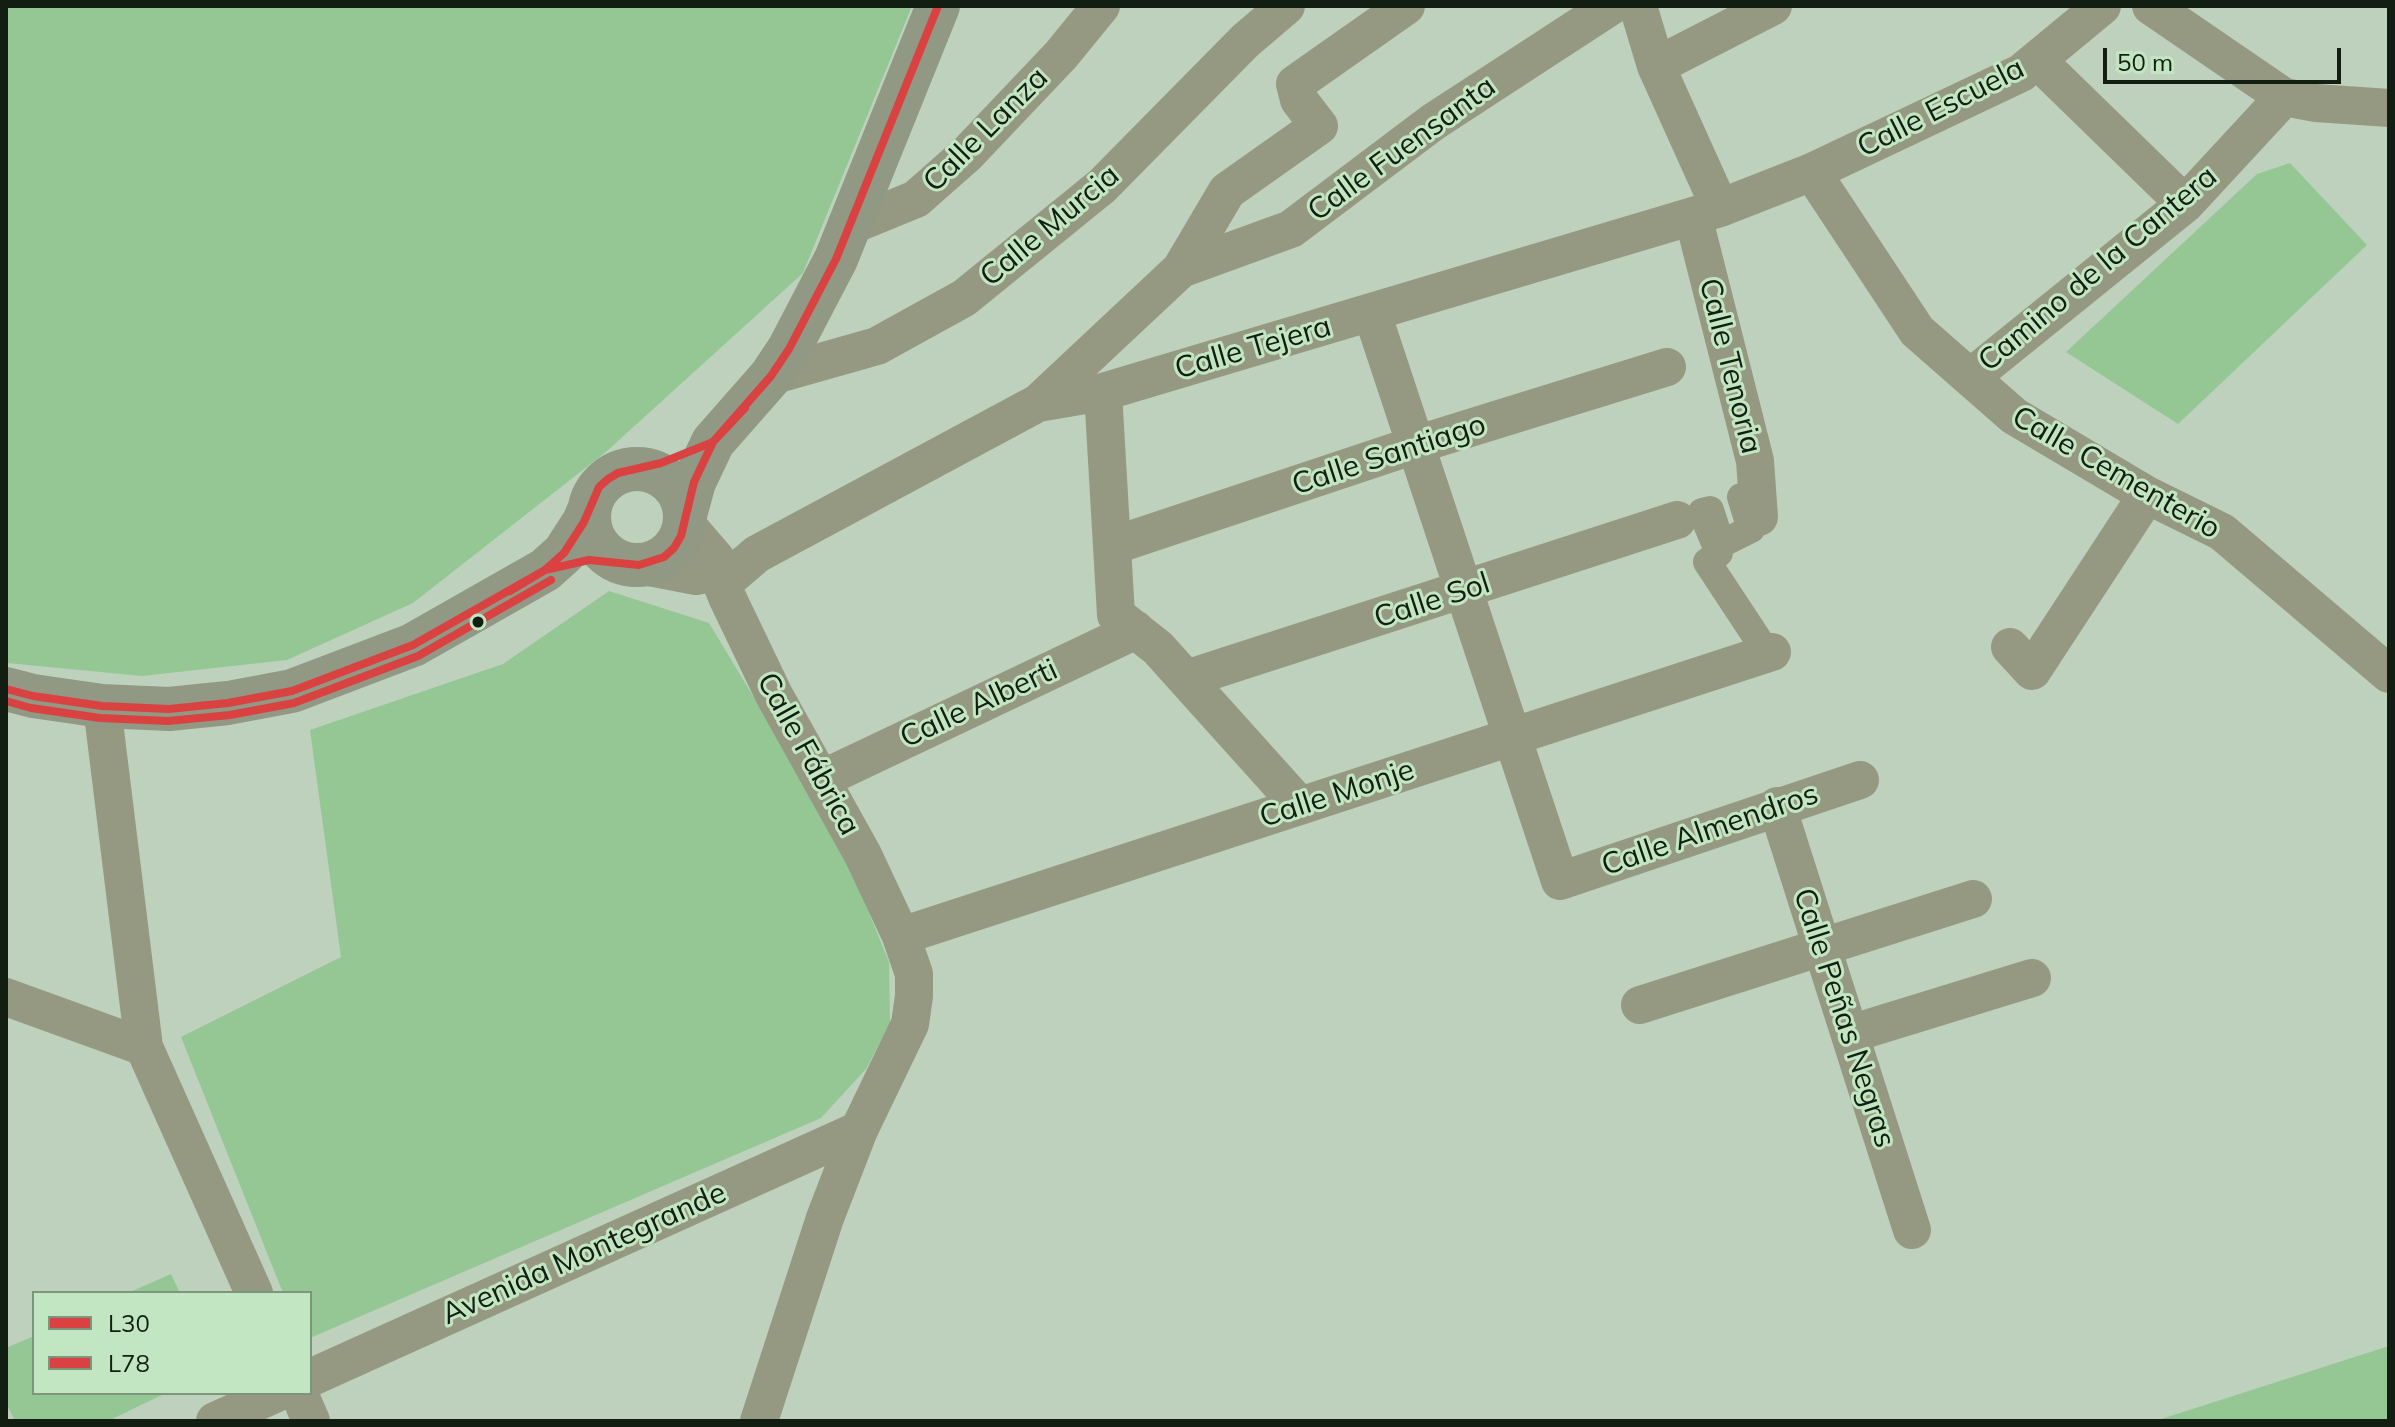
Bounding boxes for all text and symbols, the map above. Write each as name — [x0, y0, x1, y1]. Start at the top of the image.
scale bar — [2107, 32, 2345, 82]
text: 50 m — [2117, 47, 2173, 77]
street label: Calle Escuela — [1852, 51, 2030, 165]
street label: Calle Lanza — [916, 60, 1056, 200]
street label: Calle Fuensanta — [1301, 69, 1503, 229]
street label: Calle Murcia — [973, 158, 1127, 294]
street label: Camino de la Cantera — [1971, 159, 2225, 379]
street label: Calle Tenoria — [1691, 275, 1769, 457]
street label: Calle Tejera — [1171, 309, 1335, 387]
street label: Calle Cementerio — [2006, 399, 2226, 547]
street label: Calle Santiago — [1288, 407, 1490, 503]
street label: Calle Sol — [1370, 565, 1494, 637]
unlabelled marker — [470, 614, 486, 630]
street label: Calle Alberti — [895, 652, 1063, 756]
street label: Calle Fábrica — [749, 667, 867, 841]
street label: Calle Monje — [1255, 752, 1419, 836]
street label: Calle Almendros — [1597, 776, 1823, 884]
street label: Calle Peñas Negras — [1785, 884, 1903, 1152]
street label: Avenida Montegrande — [436, 1175, 732, 1333]
legend — [32, 1291, 312, 1395]
text: L30 — [108, 1308, 150, 1338]
text: L78 — [108, 1348, 150, 1378]

